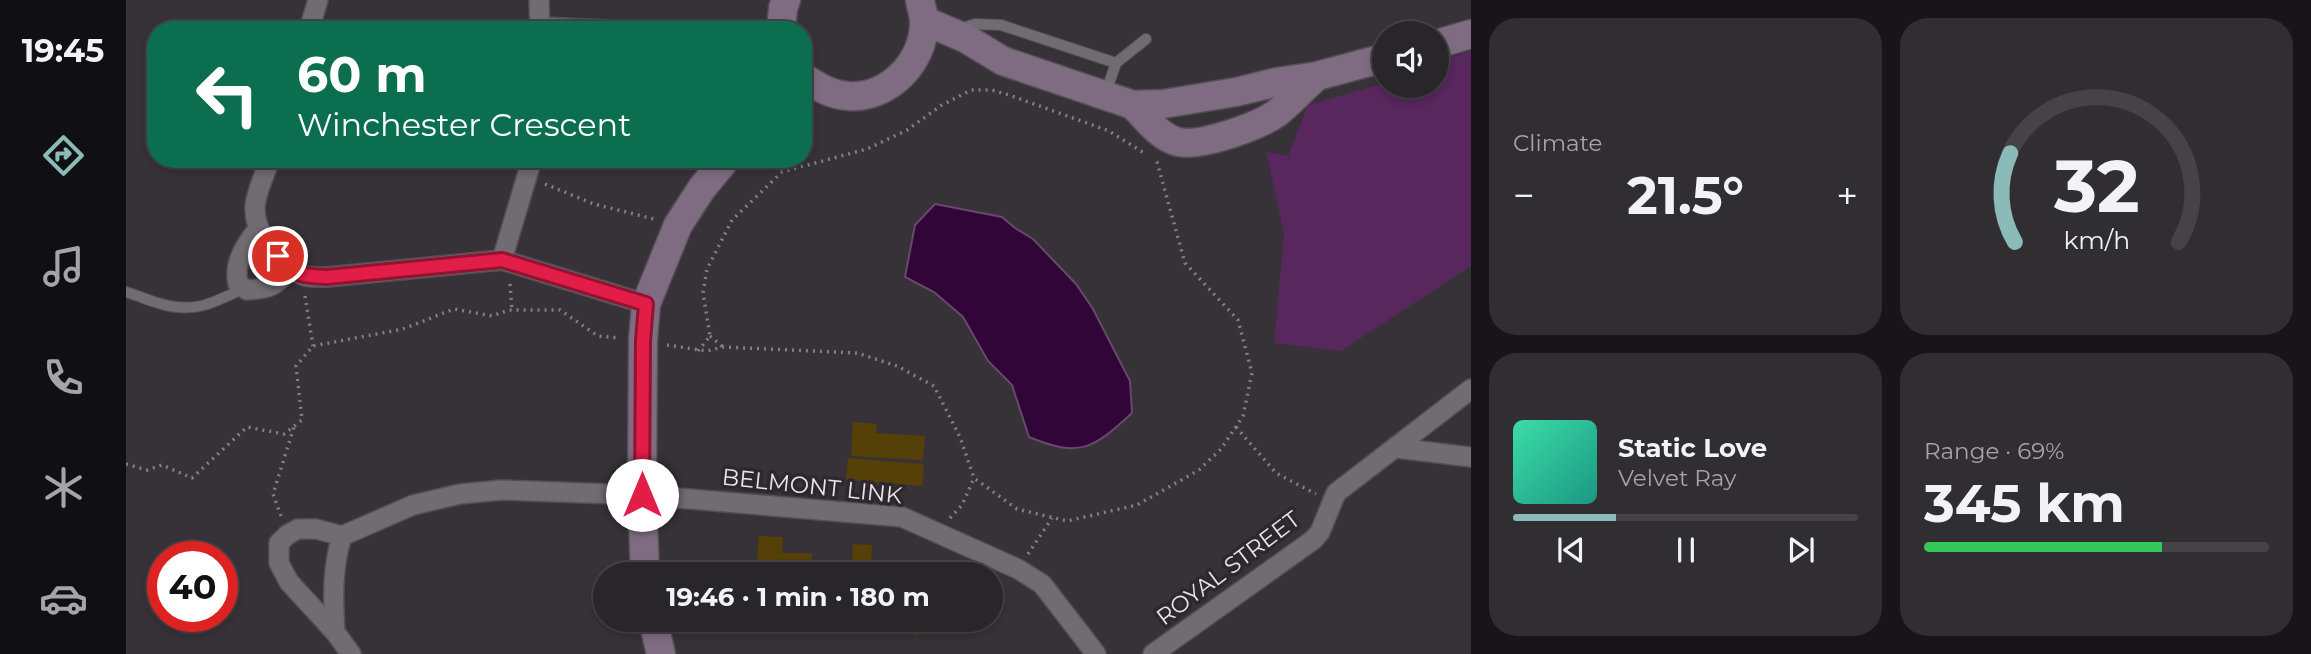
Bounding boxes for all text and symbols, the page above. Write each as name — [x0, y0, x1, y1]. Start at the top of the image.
map controls — [1372, 21, 1449, 98]
button: sound — [1372, 21, 1449, 98]
text: 19:45 — [22, 31, 104, 70]
text: 60 m — [297, 45, 427, 104]
icon: left — [182, 49, 273, 140]
text: Winchester Crescent — [297, 105, 631, 144]
text: Climate — [1513, 129, 1602, 157]
icon: directions — [39, 131, 88, 180]
text: 32 — [2053, 143, 2139, 231]
text: 21.5° — [1627, 164, 1744, 227]
text: − — [1513, 172, 1535, 219]
text: + — [1836, 172, 1858, 219]
text: km/h — [2063, 225, 2130, 255]
pin — [248, 226, 308, 286]
icon: arrive — [259, 237, 297, 275]
icon: music — [39, 242, 88, 291]
icon: phone — [39, 353, 88, 402]
text: Static Love — [1618, 432, 1767, 464]
text: Range · 69% — [1924, 437, 2064, 465]
position arrow — [605, 458, 679, 532]
icon: climate — [39, 463, 88, 512]
street label: BELMONT LINK — [721, 463, 904, 509]
text: Velvet Ray — [1618, 464, 1736, 492]
text: 345 km — [1924, 472, 2125, 535]
street label: ROYAL STREET — [1151, 504, 1306, 631]
icon: previous — [1552, 531, 1590, 569]
icon: pause — [1667, 531, 1705, 569]
icon: next — [1782, 531, 1820, 569]
speed limit sign: 40 — [147, 541, 238, 632]
icon: car — [39, 574, 88, 623]
text: 19:46 · 1 min · 180 m — [666, 581, 930, 613]

